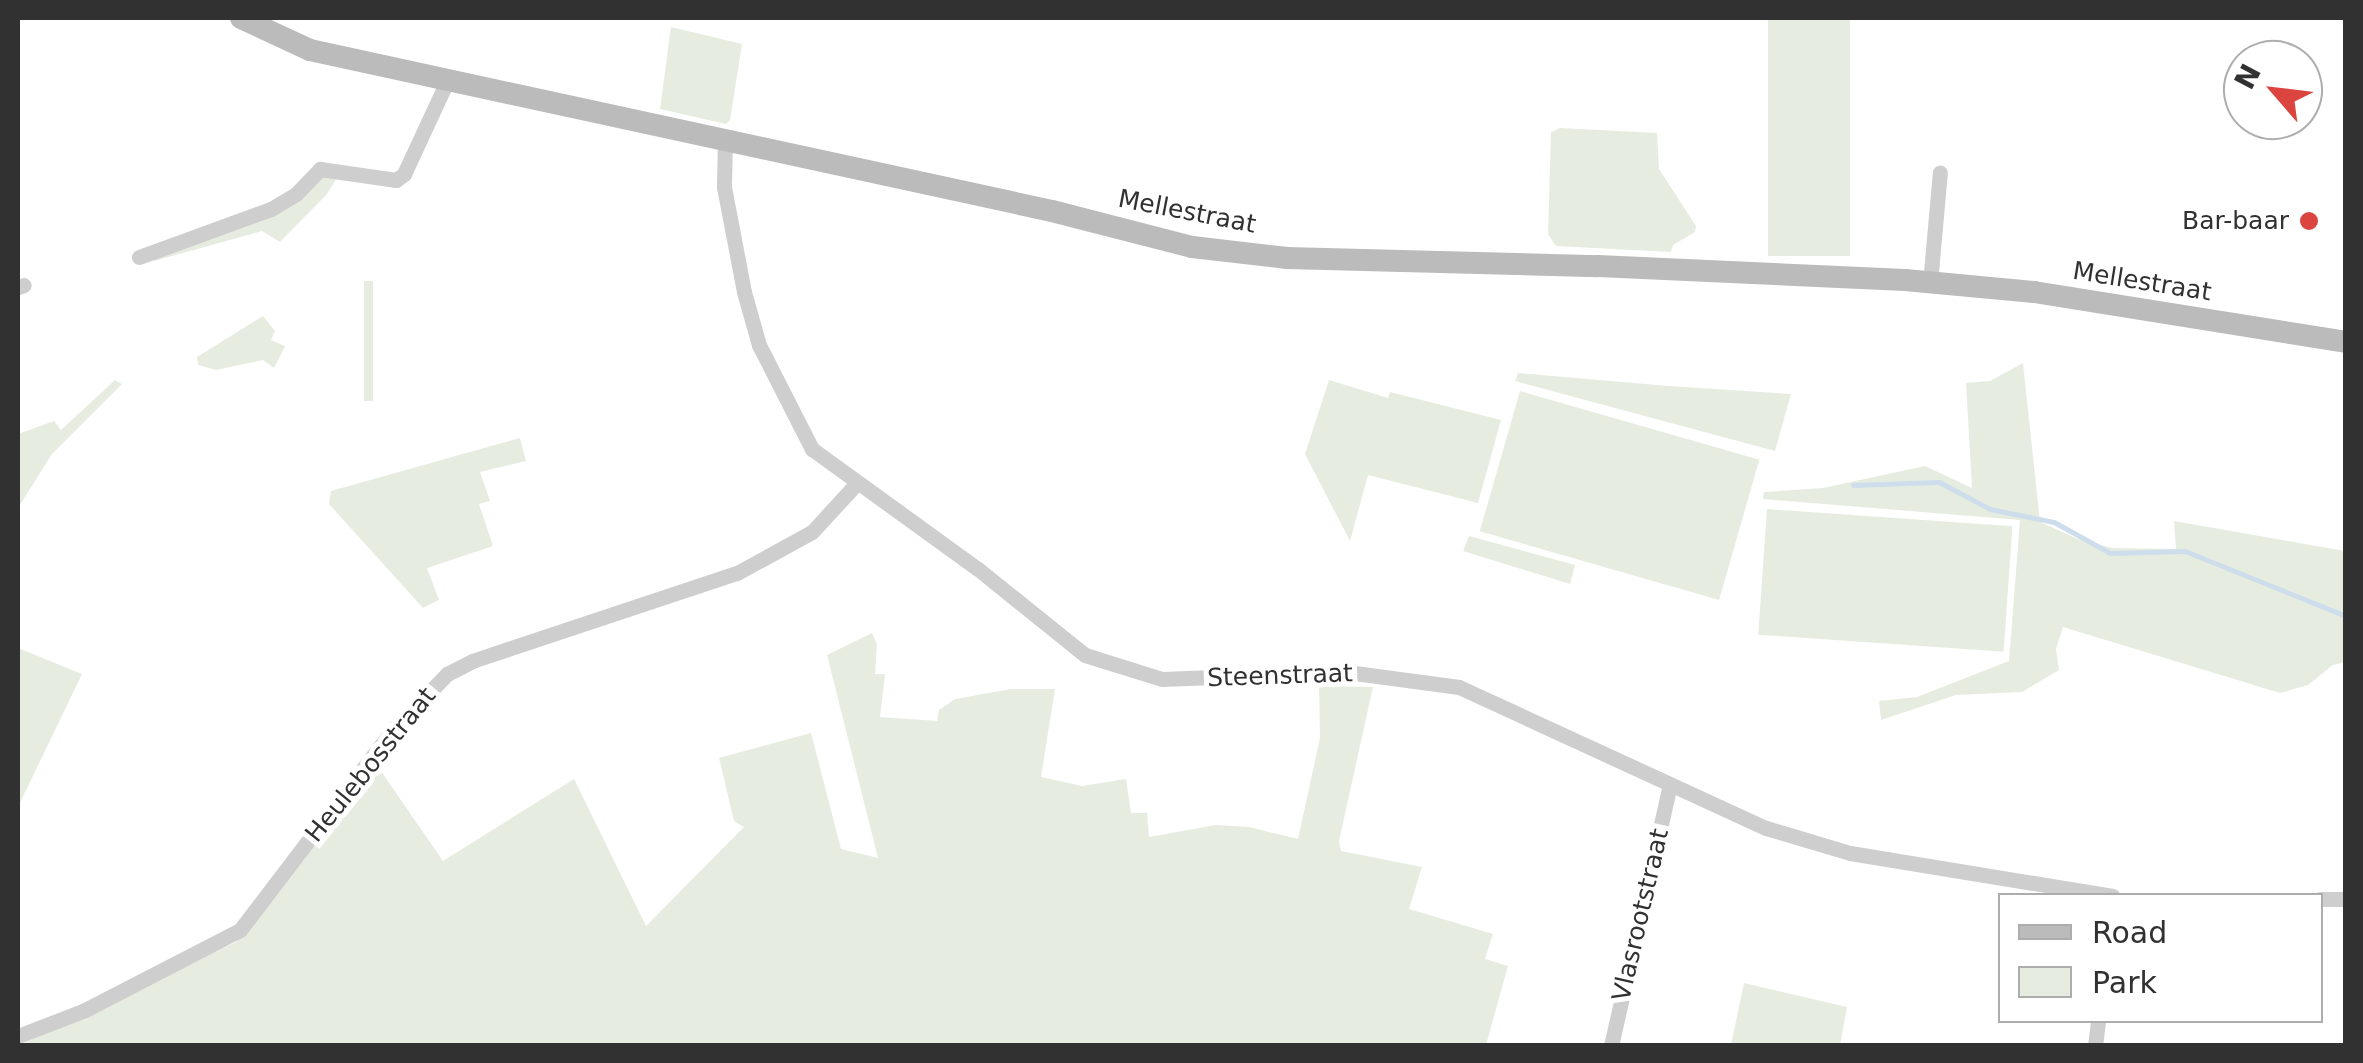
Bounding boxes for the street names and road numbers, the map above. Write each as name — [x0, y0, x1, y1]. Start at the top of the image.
street label: Mellestraat — [1116, 184, 1258, 240]
street label: Mellestraat — [2071, 256, 2213, 308]
street label: Steenstraat — [1207, 658, 1353, 694]
street label: Heulebosstraat — [300, 682, 442, 848]
street label: Vlasrootstraat — [1607, 826, 1675, 1004]

